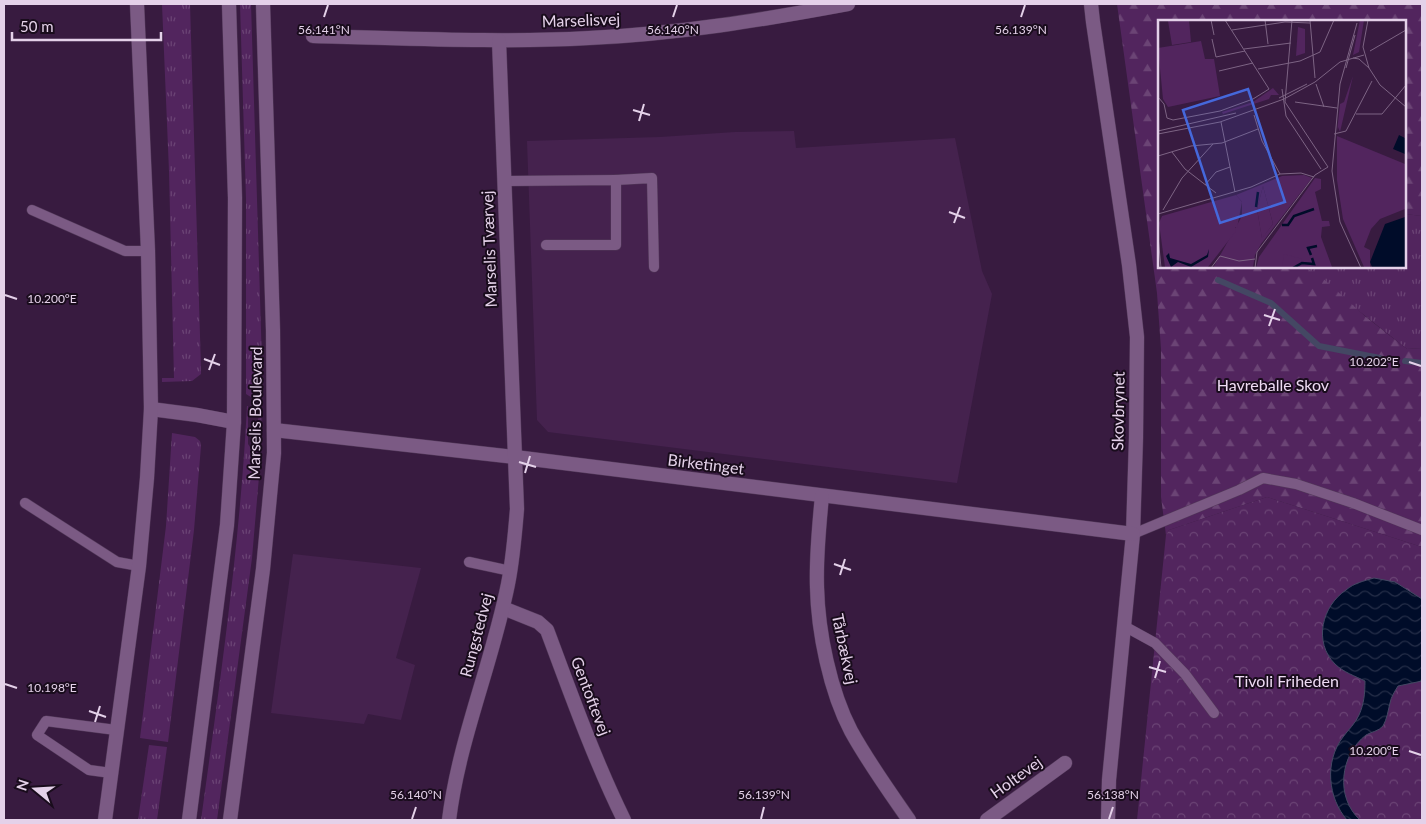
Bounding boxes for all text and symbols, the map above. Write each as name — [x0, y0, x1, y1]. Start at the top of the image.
street label: Marselisvej — [541, 9, 621, 30]
scale bar — [12, 10, 161, 42]
text: 50 m — [20, 17, 54, 35]
inset map — [1158, 20, 1406, 268]
text: 56.141°N — [298, 22, 350, 37]
text: 56.140°N — [647, 22, 699, 37]
text: 56.139°N — [995, 22, 1047, 37]
street label: Marselis Tværvej — [477, 190, 500, 308]
text: 10.200°E — [27, 291, 77, 306]
street label: Marselis Boulevard — [244, 346, 265, 480]
text: 10.202°E — [1349, 354, 1399, 369]
street label: Skovbrynet — [1107, 371, 1128, 451]
park label: Havreballe Skov — [1217, 375, 1330, 394]
street label: Birketinget — [667, 449, 746, 478]
street label: Rungstedvej — [455, 591, 496, 679]
street label: Tårbækvej — [829, 612, 862, 686]
street label: Gentoftevej — [568, 654, 615, 738]
park label: Tivoli Friheden — [1235, 671, 1339, 690]
text: 10.198°E — [27, 680, 77, 695]
text: 10.200°E — [1349, 743, 1399, 758]
street label: Holtevej — [986, 752, 1045, 802]
north arrow — [10, 764, 60, 814]
text: N — [12, 777, 32, 793]
text: 56.140°N — [390, 787, 442, 802]
text: 56.139°N — [738, 787, 790, 802]
text: 56.138°N — [1087, 787, 1139, 802]

